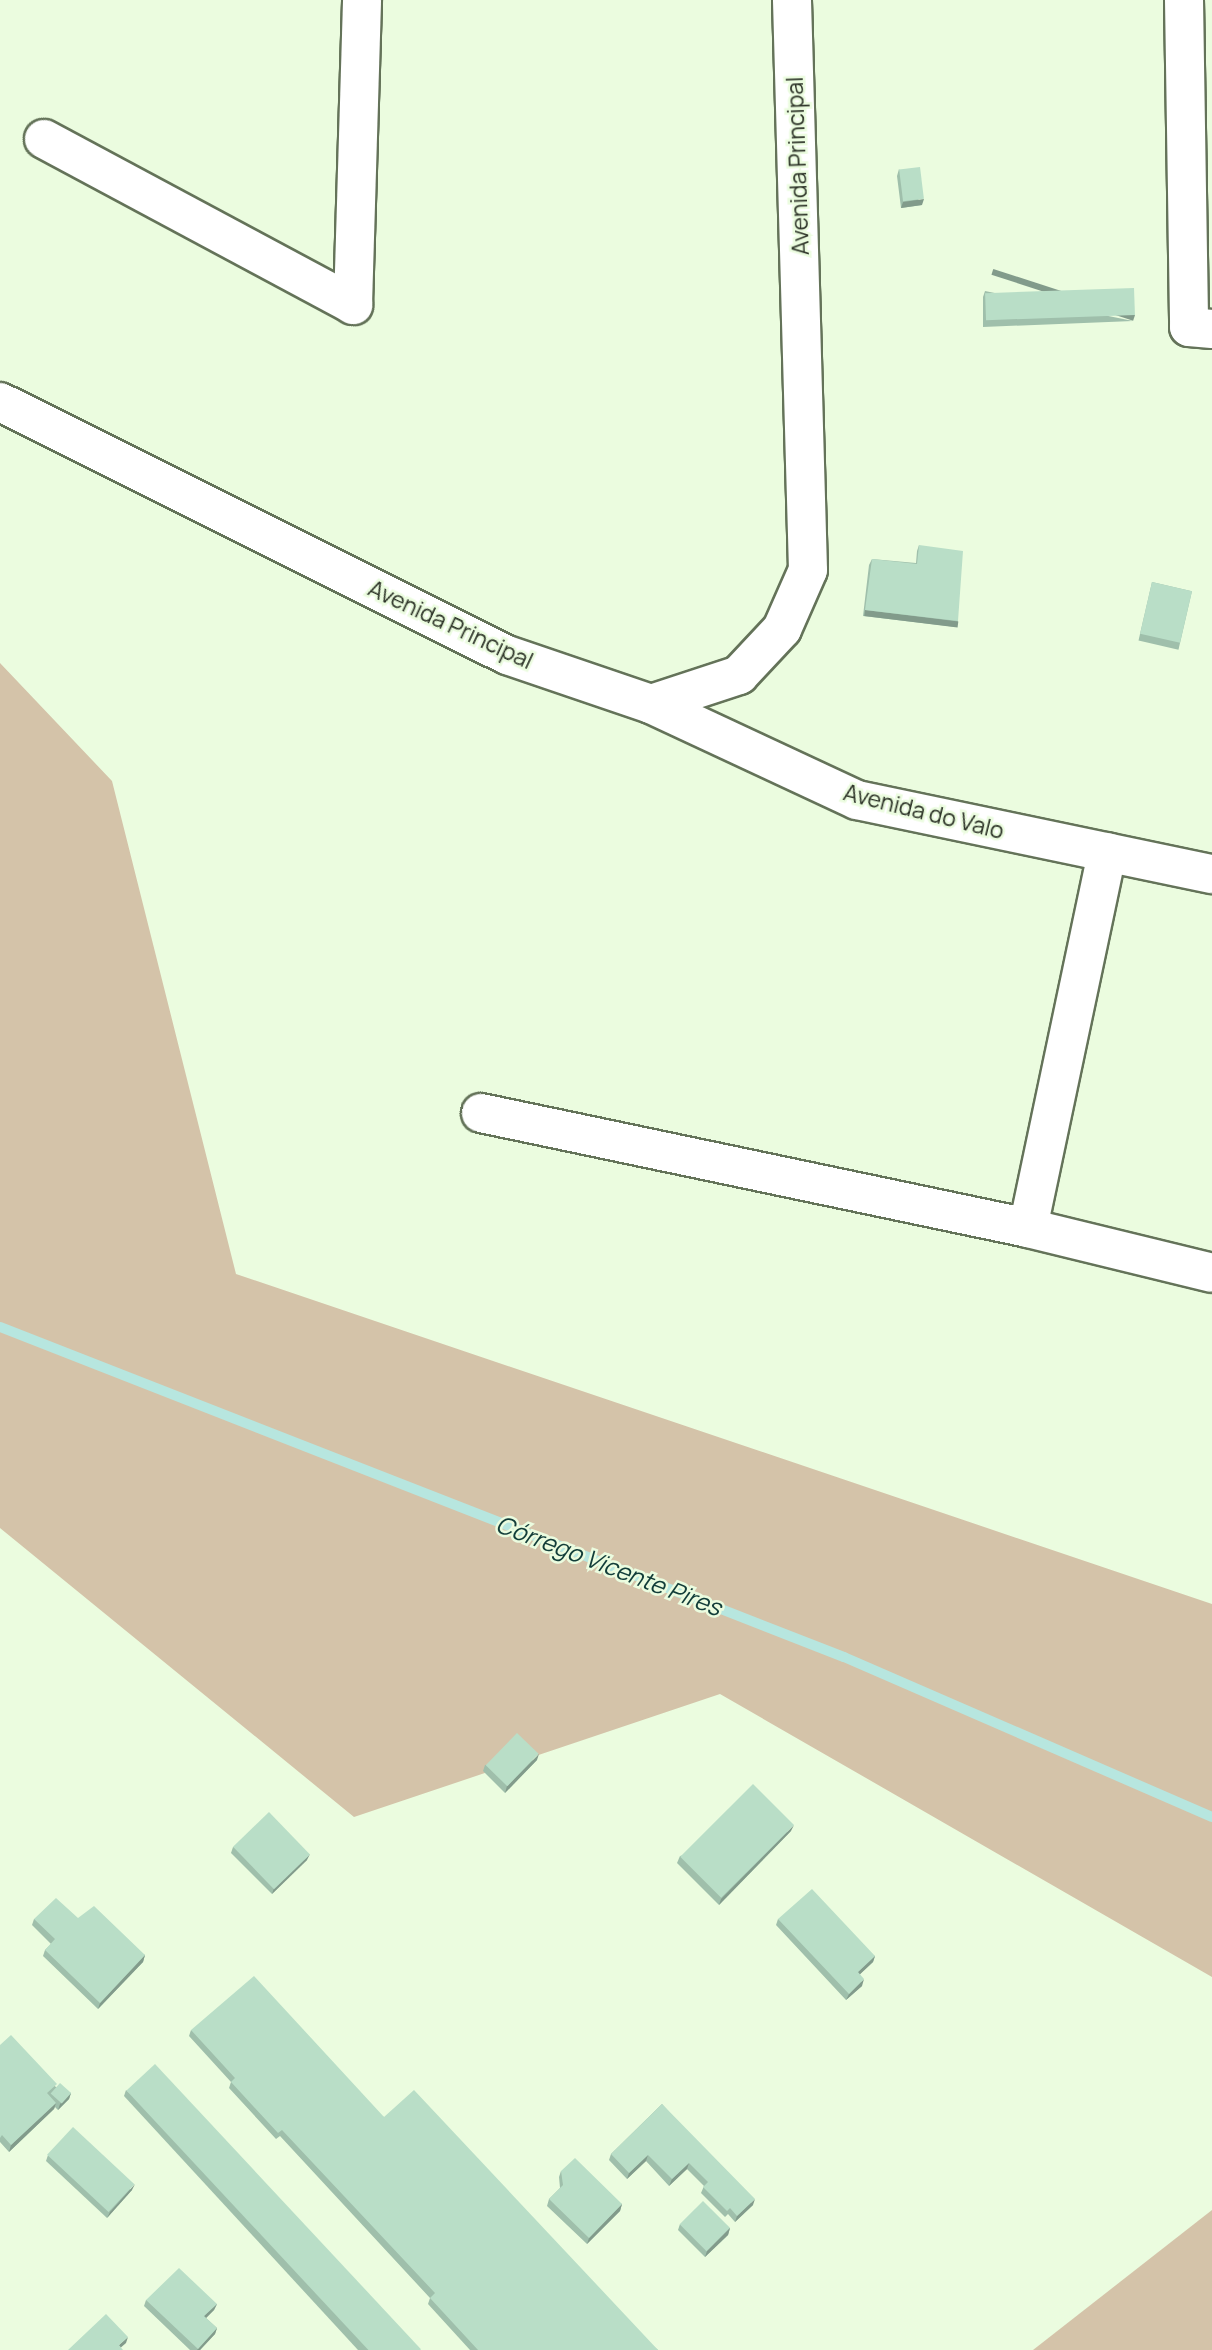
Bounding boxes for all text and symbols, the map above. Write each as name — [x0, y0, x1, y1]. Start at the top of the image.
street label: Avenida Principal — [780, 76, 814, 256]
street label: Avenida Principal — [364, 574, 538, 674]
street label: Avenida do Valo — [841, 778, 1007, 844]
water label: Córrego Vicente Pires — [492, 1509, 726, 1621]

